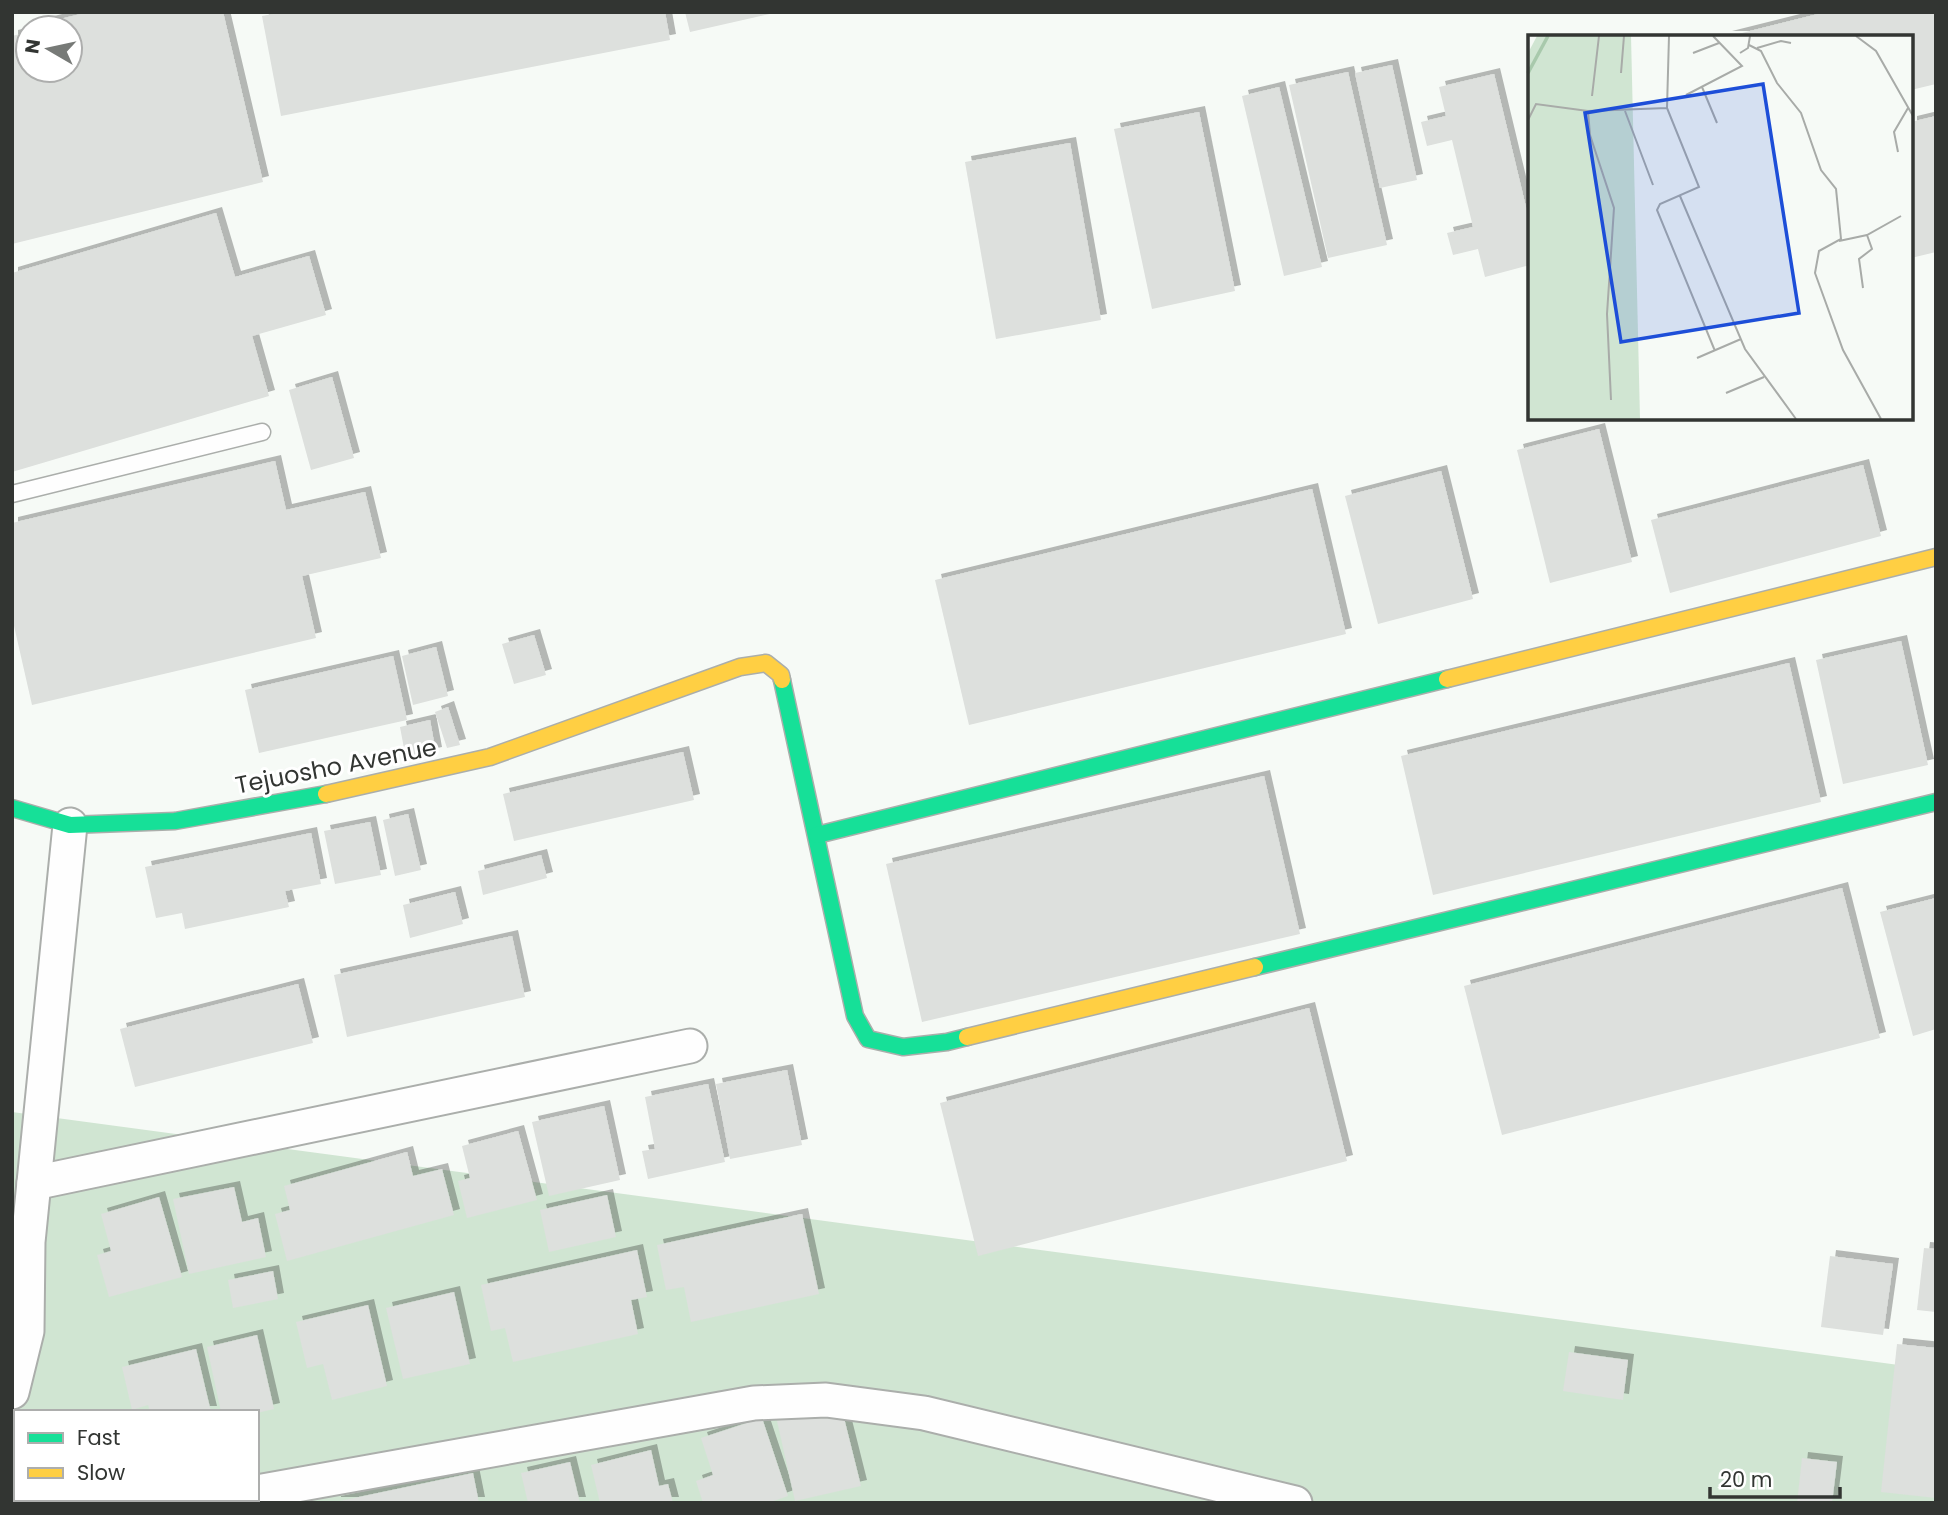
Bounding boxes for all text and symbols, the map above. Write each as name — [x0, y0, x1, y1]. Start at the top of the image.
north arrow — [14, 14, 84, 84]
inset map — [1528, 35, 1913, 420]
text: N — [18, 37, 47, 56]
street label: Tejuosho Avenue — [233, 730, 439, 802]
legend — [14, 1410, 259, 1501]
text: Fast — [77, 1423, 120, 1452]
scale bar — [1710, 1456, 1840, 1500]
text: Slow — [77, 1458, 125, 1487]
text: 20 m — [1720, 1465, 1773, 1494]

